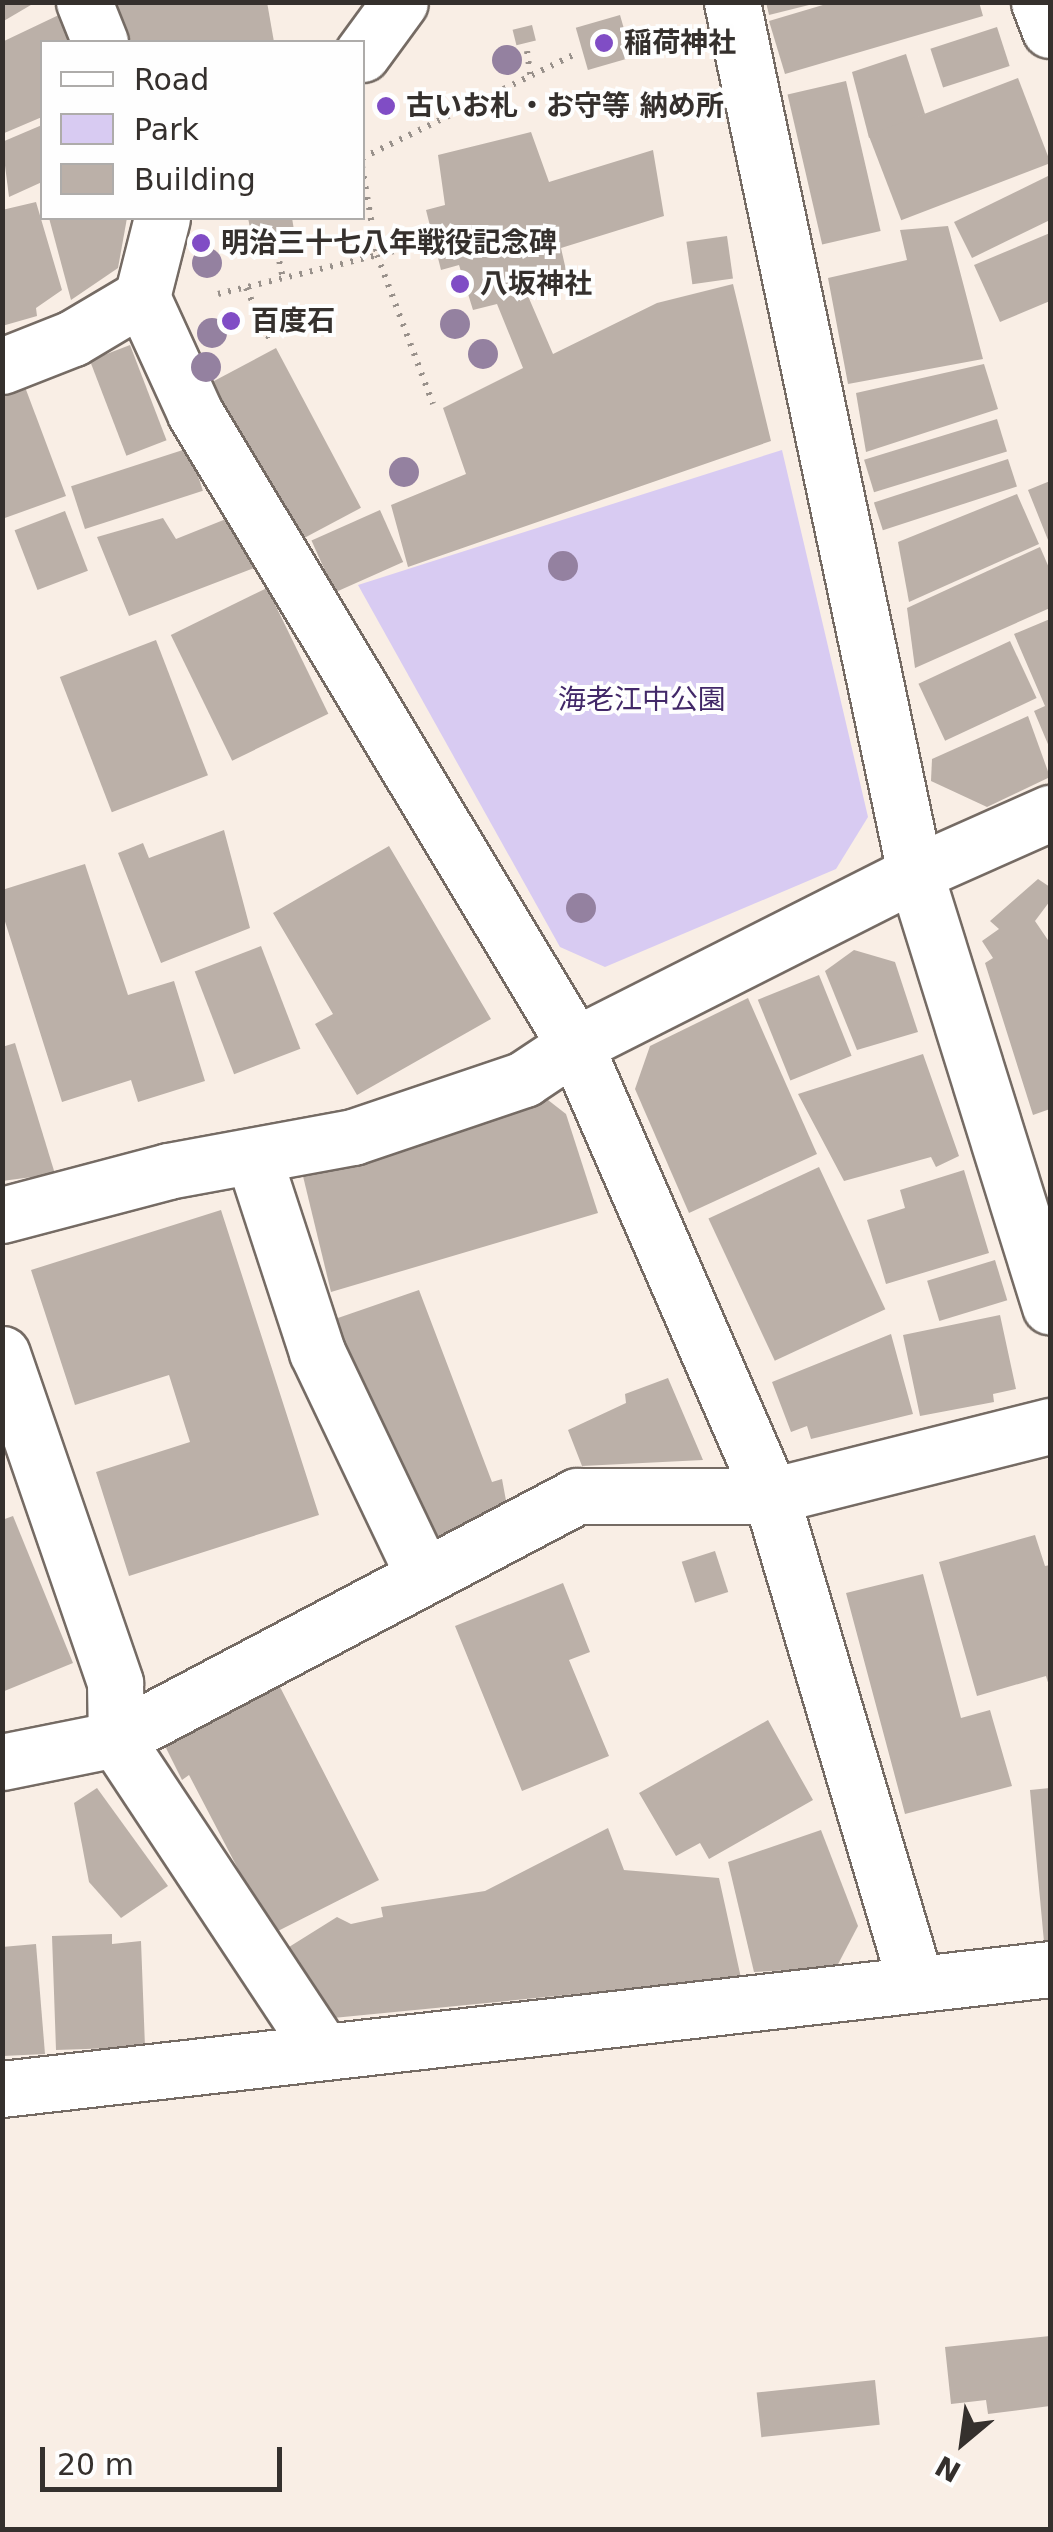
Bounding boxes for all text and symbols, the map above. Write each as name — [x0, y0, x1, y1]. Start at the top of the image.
place label: 稲荷神社 — [624, 26, 736, 60]
marker: 稲荷神社 — [593, 32, 615, 54]
legend — [40, 40, 365, 220]
text: Road — [134, 62, 209, 97]
place label: 古いお札・お守等 納め所 — [406, 89, 724, 123]
marker: 古いお札・お守等 納め所 — [375, 95, 397, 117]
text: Park — [134, 112, 199, 147]
text: Building — [134, 162, 256, 197]
place label: 明治三十七八年戦役記念碑 — [221, 226, 557, 260]
marker: 明治三十七八年戦役記念碑 — [190, 232, 212, 254]
place label: 八坂神社 — [480, 267, 592, 301]
marker: 八坂神社 — [449, 273, 471, 295]
place label: 百度石 — [251, 304, 335, 338]
marker: 百度石 — [220, 310, 242, 332]
park label: 海老江中公園 — [558, 683, 726, 717]
north arrow — [913, 2392, 1013, 2492]
scale bar — [45, 2427, 288, 2489]
text: 20 m — [57, 2447, 134, 2482]
text: N — [930, 2449, 966, 2489]

